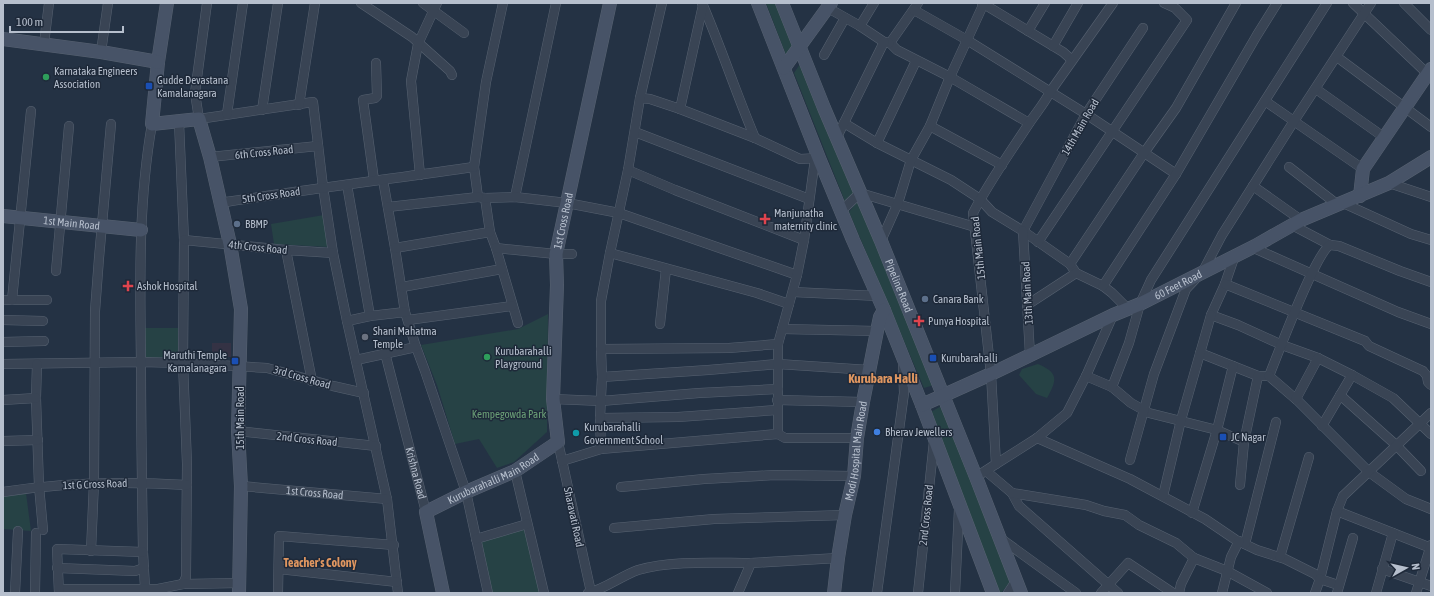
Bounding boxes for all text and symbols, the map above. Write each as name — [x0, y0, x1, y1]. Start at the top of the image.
scale bar — [10, 8, 123, 34]
text: 100 m — [16, 15, 43, 29]
place label: Karnataka Engineers Association — [54, 65, 138, 90]
marker: Karnataka Engineers Association — [41, 72, 51, 82]
place label: Gudde Devastana Kamalanagara — [157, 74, 228, 99]
marker: Gudde Devastana Kamalanagara — [144, 81, 154, 91]
street label: 14th Main Road — [1059, 97, 1101, 157]
street label: 6th Cross Road — [234, 143, 294, 161]
street label: 5th Cross Road — [241, 185, 301, 205]
street label: 1st Cross Road — [551, 191, 575, 250]
place label: Manjunatha maternity clinic — [774, 207, 838, 232]
marker: Manjunatha maternity clinic — [759, 213, 771, 225]
street label: 1st Main Road — [43, 214, 100, 232]
street label: 15th Main Road — [969, 216, 987, 280]
place label: BBMP — [245, 218, 268, 230]
marker: BBMP — [232, 219, 242, 229]
street label: 4th Cross Road — [228, 238, 288, 256]
street label: Pipeline Road — [883, 257, 915, 314]
street label: 13th Main Road — [1019, 261, 1035, 325]
street label: 60 Feet Road — [1152, 268, 1204, 302]
marker: Ashok Hospital — [122, 280, 134, 292]
place label: Ashok Hospital — [137, 280, 198, 292]
place label: Canara Bank — [933, 293, 984, 305]
marker: Canara Bank — [920, 294, 930, 304]
marker: Punya Hospital — [913, 315, 925, 327]
place label: Punya Hospital — [928, 315, 990, 327]
place label: Shani Mahatma Temple — [373, 325, 437, 350]
marker: Shani Mahatma Temple — [360, 332, 370, 342]
place label: Kurubarahalli Playground — [495, 345, 551, 370]
place label: Maruthi Temple Kamalanagara — [163, 349, 227, 374]
marker: Kurubarahalli Playground — [482, 352, 492, 362]
place label: Kurubarahalli — [941, 352, 997, 364]
marker: Kurubarahalli — [928, 353, 938, 363]
marker: Maruthi Temple Kamalanagara — [230, 356, 240, 366]
street label: 3rd Cross Road — [272, 363, 332, 391]
district label: Kurubara Halli — [848, 371, 918, 386]
street label: 15th Main Road — [234, 386, 246, 450]
street label: Modi Hospital Main Road — [842, 400, 869, 502]
park label: Kempegowda Park — [472, 408, 546, 420]
place label: Kurubarahalli Government School — [584, 421, 663, 446]
place label: Bherav Jewellers — [885, 426, 953, 438]
marker: Bherav Jewellers — [872, 427, 882, 437]
marker: Kurubarahalli Government School — [571, 428, 581, 438]
street label: 2nd Cross Road — [276, 430, 338, 448]
place label: JC Nagar — [1231, 431, 1266, 443]
marker: JC Nagar — [1218, 432, 1228, 442]
street label: Krishna Road — [403, 446, 428, 500]
street label: Kurubarahalli Main Road — [445, 451, 541, 506]
street label: 1st G Cross Road — [62, 477, 128, 491]
street label: 1st Cross Road — [286, 484, 344, 501]
street label: 2nd Cross Road — [917, 484, 935, 546]
street label: Sharavati Road — [562, 486, 586, 548]
north arrow — [1386, 548, 1426, 588]
district label: Teacher's Colony — [283, 556, 357, 570]
text: N — [1410, 563, 1422, 571]

